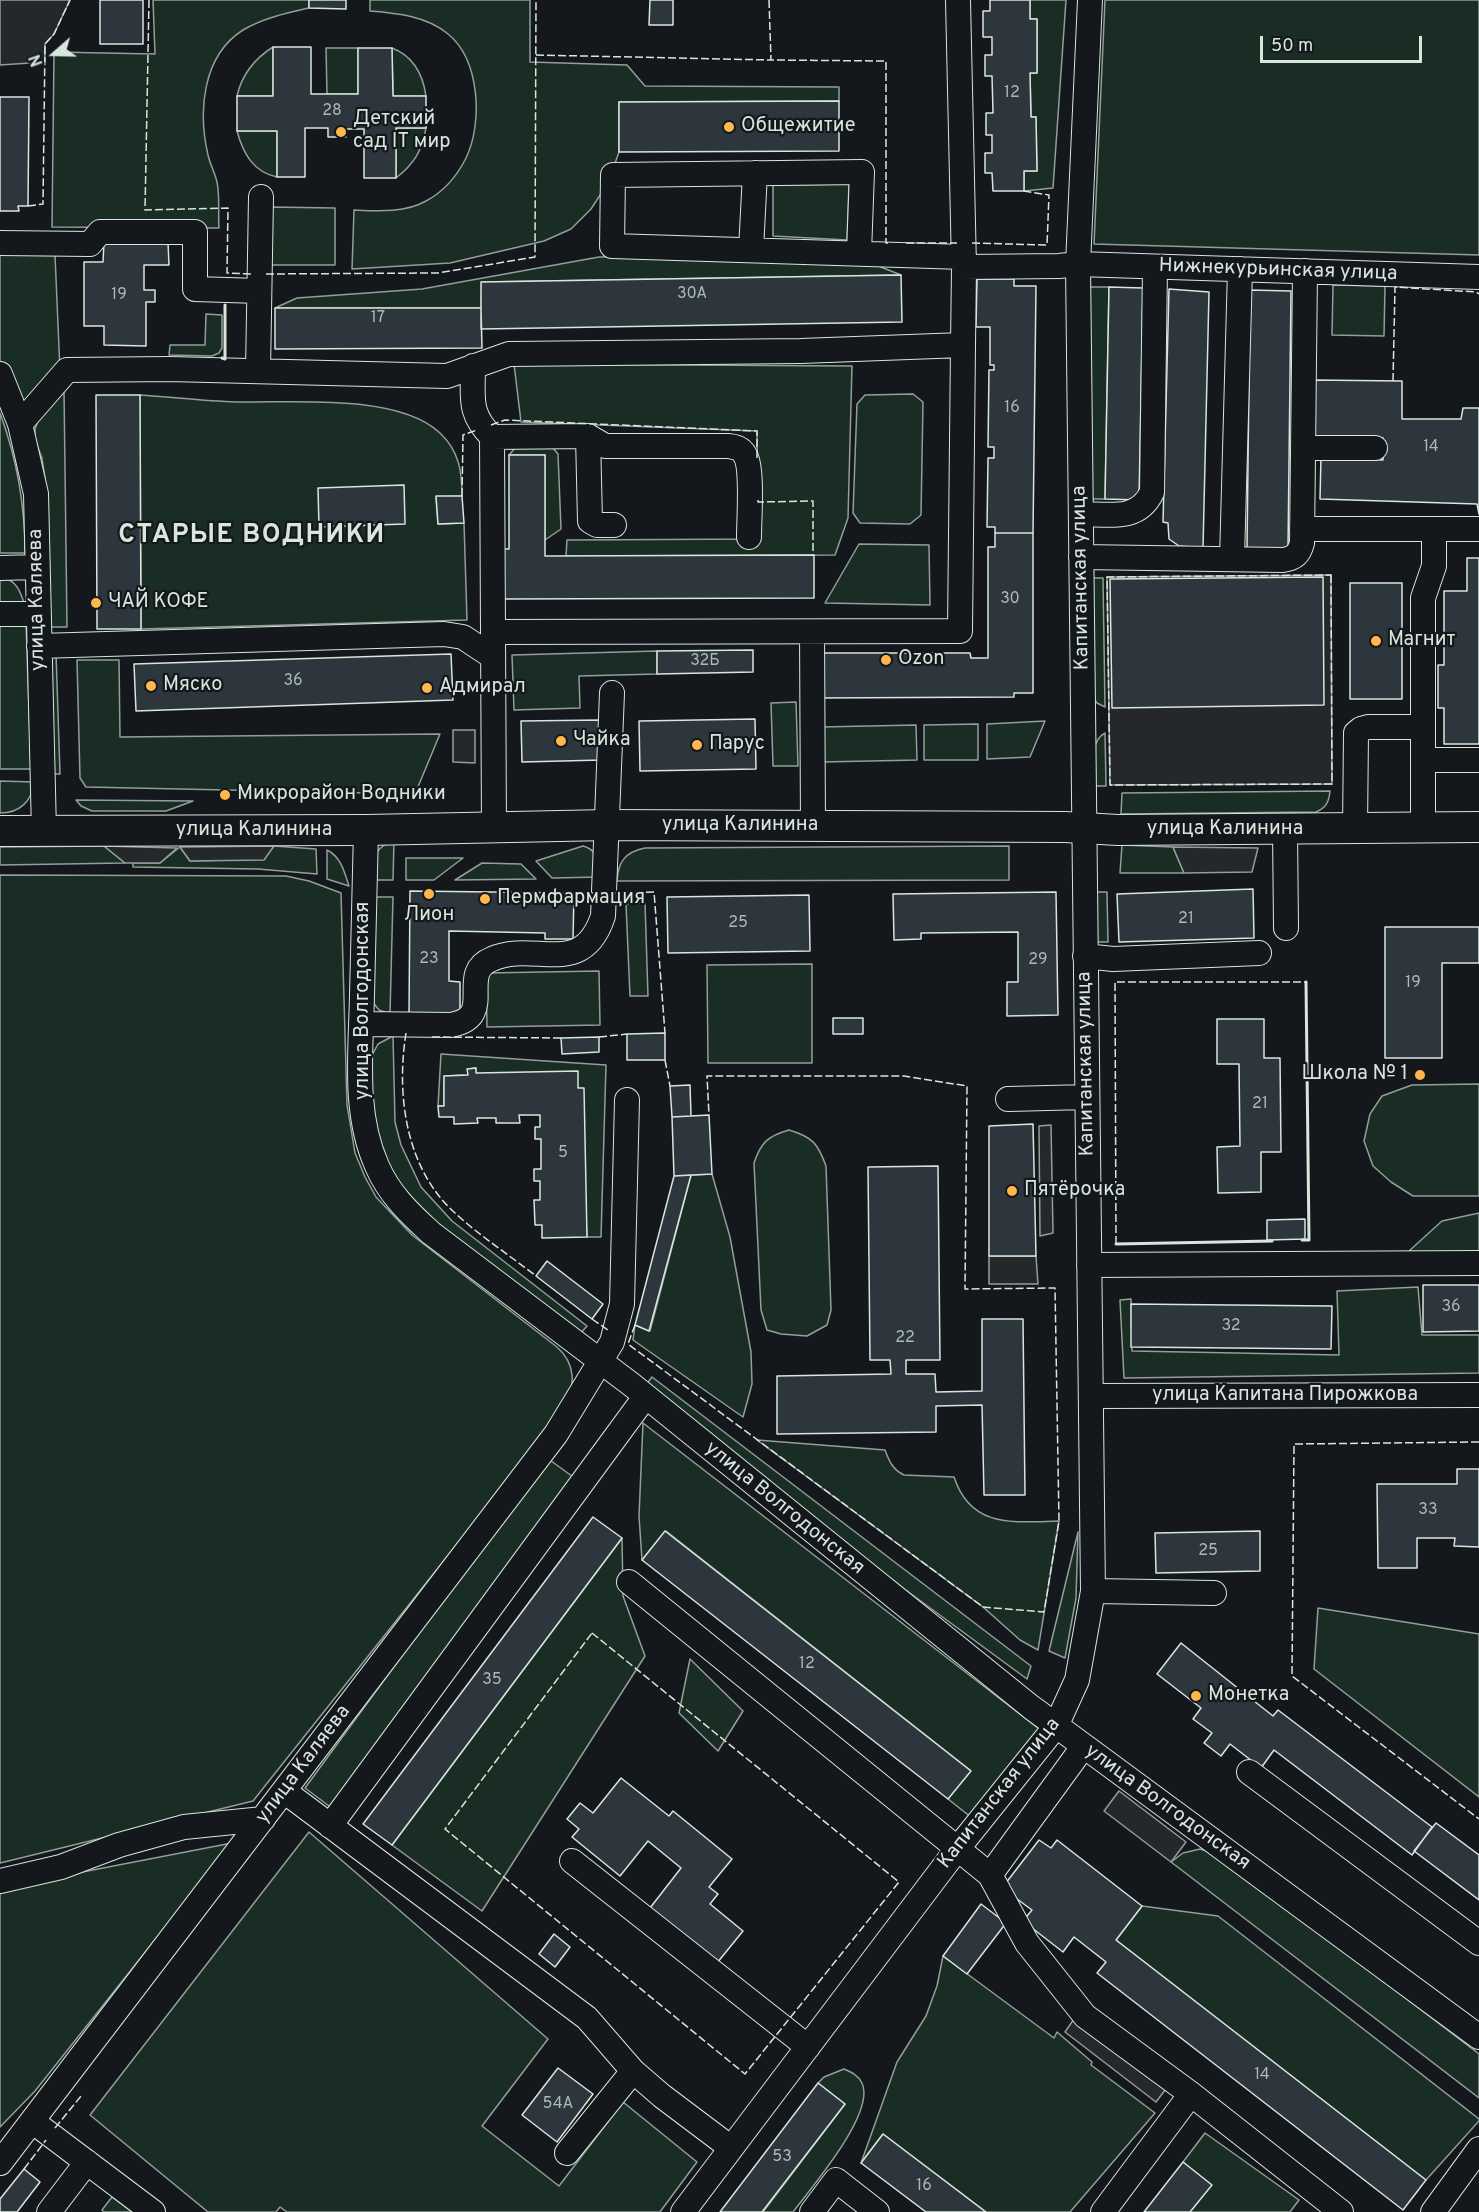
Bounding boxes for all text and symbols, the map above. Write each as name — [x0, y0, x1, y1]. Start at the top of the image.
north arrow — [24, 24, 84, 84]
scale bar — [1263, 24, 1425, 62]
text: 50 m — [1271, 35, 1313, 58]
text: N — [26, 51, 48, 69]
house number: 12 — [1004, 84, 1020, 104]
house number: 28 — [322, 102, 342, 122]
place label: Детский сад IT мир — [353, 108, 451, 155]
place label: Общежитие — [741, 115, 855, 139]
marker: Общежитие — [722, 120, 736, 134]
marker: Детский сад IT мир — [334, 125, 348, 139]
street label: Нижнекурьинская улица — [1158, 255, 1398, 287]
house number: 30А — [677, 285, 707, 305]
house number: 19 — [111, 286, 127, 306]
house number: 17 — [371, 309, 385, 329]
house number: 16 — [1004, 399, 1020, 419]
house number: 14 — [1423, 438, 1439, 458]
street label: Капитанская улица — [1068, 485, 1096, 671]
district label: СТАРЫЕ ВОДНИКИ — [118, 521, 386, 553]
street label: улица Каляева — [25, 529, 51, 671]
house number: 30 — [1000, 590, 1020, 610]
place label: ЧАЙ КОФЕ — [108, 591, 208, 615]
marker: ЧАЙ КОФЕ — [89, 596, 103, 610]
place label: Магнит — [1388, 629, 1456, 653]
marker: Магнит — [1369, 634, 1383, 648]
place label: Ozon — [898, 648, 944, 672]
house number: 32Б — [690, 652, 720, 672]
marker: Ozon — [879, 653, 893, 667]
house number: 36 — [283, 672, 303, 692]
place label: Мяско — [163, 674, 222, 698]
place label: Адмирал — [439, 676, 526, 700]
marker: Мяско — [144, 679, 158, 693]
marker: Адмирал — [420, 681, 434, 695]
place label: Чайка — [573, 729, 630, 753]
place label: Парус — [709, 733, 765, 757]
marker: Чайка — [554, 734, 568, 748]
marker: Парус — [690, 738, 704, 752]
place label: Микрорайон Водники — [237, 783, 446, 807]
marker: Микрорайон Водники — [218, 788, 232, 802]
street label: улица Калинина — [662, 814, 818, 838]
street label: улица Калинина — [1147, 818, 1303, 842]
street label: улица Калинина — [176, 819, 332, 843]
marker: Лион — [422, 887, 436, 901]
place label: Пермфармация — [497, 887, 645, 911]
marker: Пермфармация — [478, 892, 492, 906]
street label: улица Волгодонская — [352, 902, 376, 1100]
place label: Лион — [404, 904, 454, 928]
house number: 21 — [1178, 910, 1194, 930]
house number: 25 — [728, 914, 748, 934]
house number: 23 — [419, 950, 439, 970]
house number: 29 — [1028, 951, 1048, 971]
street label: Капитанская улица — [1073, 971, 1101, 1157]
house number: 19 — [1405, 974, 1421, 994]
place label: Школа № 1 — [1302, 1063, 1408, 1087]
marker: Школа № 1 — [1413, 1068, 1427, 1082]
house number: 21 — [1252, 1095, 1268, 1115]
house number: 5 — [558, 1144, 568, 1164]
place label: Пятёрочка — [1024, 1179, 1125, 1203]
marker: Пятёрочка — [1005, 1184, 1019, 1198]
house number: 36 — [1441, 1298, 1461, 1318]
house number: 32 — [1221, 1317, 1241, 1337]
house number: 22 — [895, 1329, 915, 1349]
street label: улица Капитана Пирожкова — [1152, 1384, 1418, 1408]
street label: улица Волгодонская — [699, 1437, 869, 1581]
house number: 33 — [1418, 1501, 1438, 1521]
house number: 25 — [1198, 1542, 1218, 1562]
house number: 12 — [799, 1655, 815, 1675]
house number: 35 — [482, 1671, 502, 1691]
place label: Монетка — [1208, 1684, 1289, 1708]
marker: Монетка — [1189, 1689, 1203, 1703]
street label: улица Каляева — [252, 1701, 356, 1829]
street label: Капитанская улица — [934, 1714, 1066, 1874]
street label: улица Волгодонская — [1080, 1740, 1254, 1876]
house number: 14 — [1254, 2066, 1270, 2086]
house number: 54А — [543, 2095, 573, 2115]
house number: 53 — [772, 2148, 792, 2168]
house number: 16 — [916, 2177, 932, 2197]

